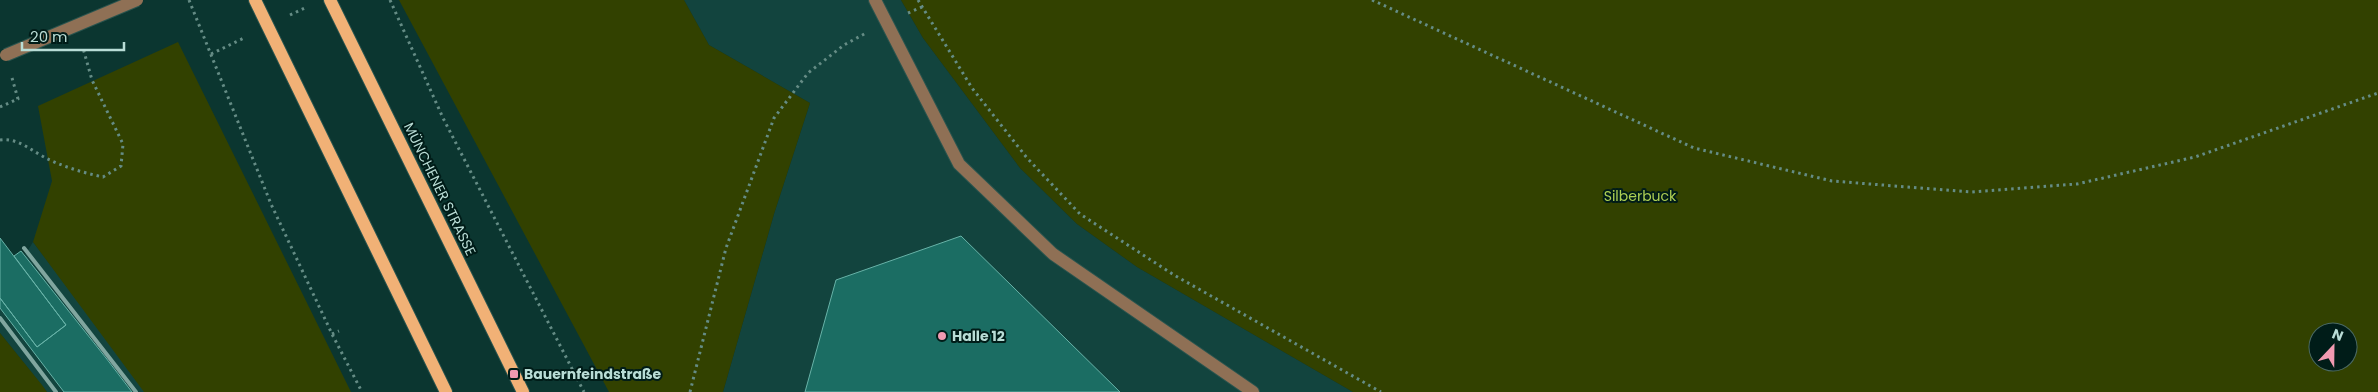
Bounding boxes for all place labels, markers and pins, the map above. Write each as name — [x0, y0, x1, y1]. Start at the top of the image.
place label: Halle 12 — [952, 326, 1005, 346]
marker: Halle 12 — [936, 330, 948, 342]
place label: Bauernfeindstraße — [524, 364, 662, 384]
marker: Bauernfeindstraße — [508, 368, 520, 380]

